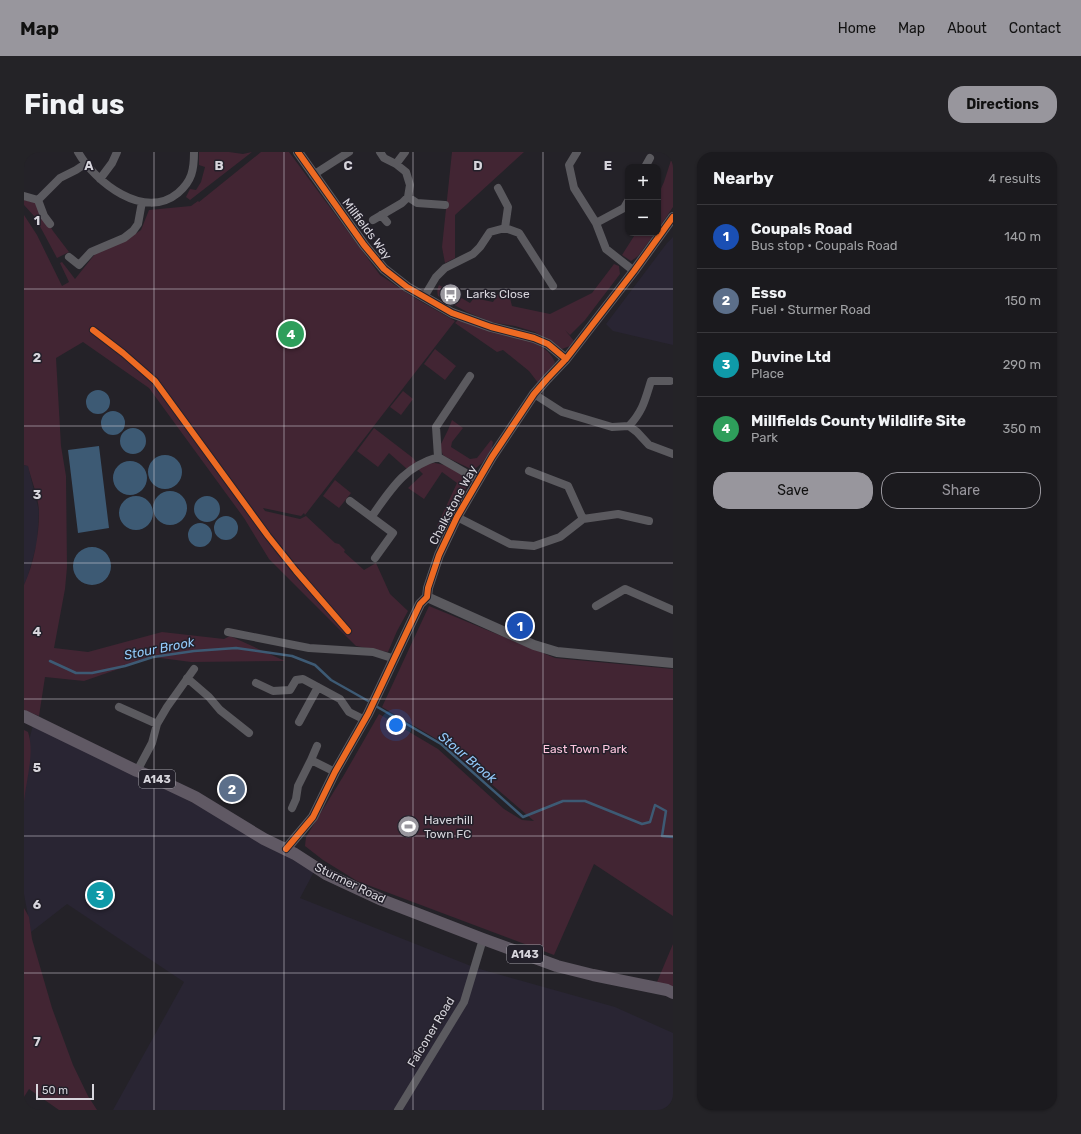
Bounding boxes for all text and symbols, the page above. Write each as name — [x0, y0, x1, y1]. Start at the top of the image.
text: Map — [20, 17, 59, 40]
text: Home — [838, 20, 876, 37]
text: Map — [898, 20, 925, 37]
text: About — [947, 20, 987, 37]
text: Contact — [1009, 20, 1061, 37]
button: Directions — [948, 86, 1057, 123]
text: Find us — [24, 88, 124, 121]
text: A — [84, 158, 94, 173]
text: B — [214, 158, 224, 173]
text: C — [343, 158, 353, 173]
text: D — [473, 158, 483, 173]
text: E — [604, 158, 612, 173]
map controls — [625, 164, 661, 236]
button: + — [625, 164, 661, 200]
text: Nearby — [713, 168, 774, 188]
text: 4 results — [988, 171, 1041, 186]
street label: Millfields Way — [339, 196, 395, 263]
button: − — [625, 200, 661, 236]
text: 1 — [34, 213, 40, 228]
text: Coupals Road — [751, 220, 852, 238]
text: 1 — [723, 229, 729, 244]
text: 140 m — [1004, 229, 1041, 244]
text: Bus stop · Coupals Road — [751, 238, 898, 253]
bus stop icon: Larks Close — [437, 281, 463, 307]
text: Esso — [751, 284, 786, 302]
place label: Larks Close — [466, 287, 530, 301]
text: 2 — [722, 293, 730, 308]
text: 150 m — [1005, 293, 1041, 308]
text: Fuel · Sturmer Road — [751, 302, 871, 317]
pin: 4 — [278, 319, 304, 349]
text: Duvine Ltd — [751, 348, 831, 366]
text: 2 — [33, 350, 41, 365]
text: 3 — [722, 357, 730, 372]
text: 290 m — [1003, 357, 1041, 372]
text: Place — [751, 366, 784, 381]
text: Millfields County Wildlife Site — [751, 412, 966, 430]
text: 4 — [722, 421, 730, 436]
text: 350 m — [1002, 421, 1041, 436]
text: Park — [751, 430, 778, 445]
street label: Chalkstone Way — [426, 463, 480, 547]
button: Save — [713, 472, 873, 509]
button: Share — [881, 472, 1041, 509]
text: 3 — [33, 487, 42, 502]
pin: 1 — [507, 611, 533, 641]
text: 4 — [33, 624, 42, 639]
water label: Stour Brook — [123, 634, 196, 663]
your location — [386, 715, 406, 735]
water label: Stour Brook — [436, 729, 500, 786]
park label: East Town Park — [543, 742, 628, 756]
text: 5 — [33, 760, 41, 775]
road number: A143 — [139, 770, 175, 788]
pin: 2 — [219, 774, 245, 804]
place label: Haverhill Town FC — [424, 813, 473, 841]
sports icon: Haverhill Town FC — [395, 814, 421, 840]
street label: Sturmer Road — [312, 860, 388, 906]
pin: 3 — [87, 880, 113, 910]
text: 6 — [33, 897, 42, 912]
road number: A143 — [507, 945, 543, 963]
street label: Falconer Road — [405, 994, 457, 1070]
text: 7 — [33, 1034, 41, 1049]
scale bar — [36, 1082, 94, 1101]
text: 50 m — [42, 1084, 68, 1097]

